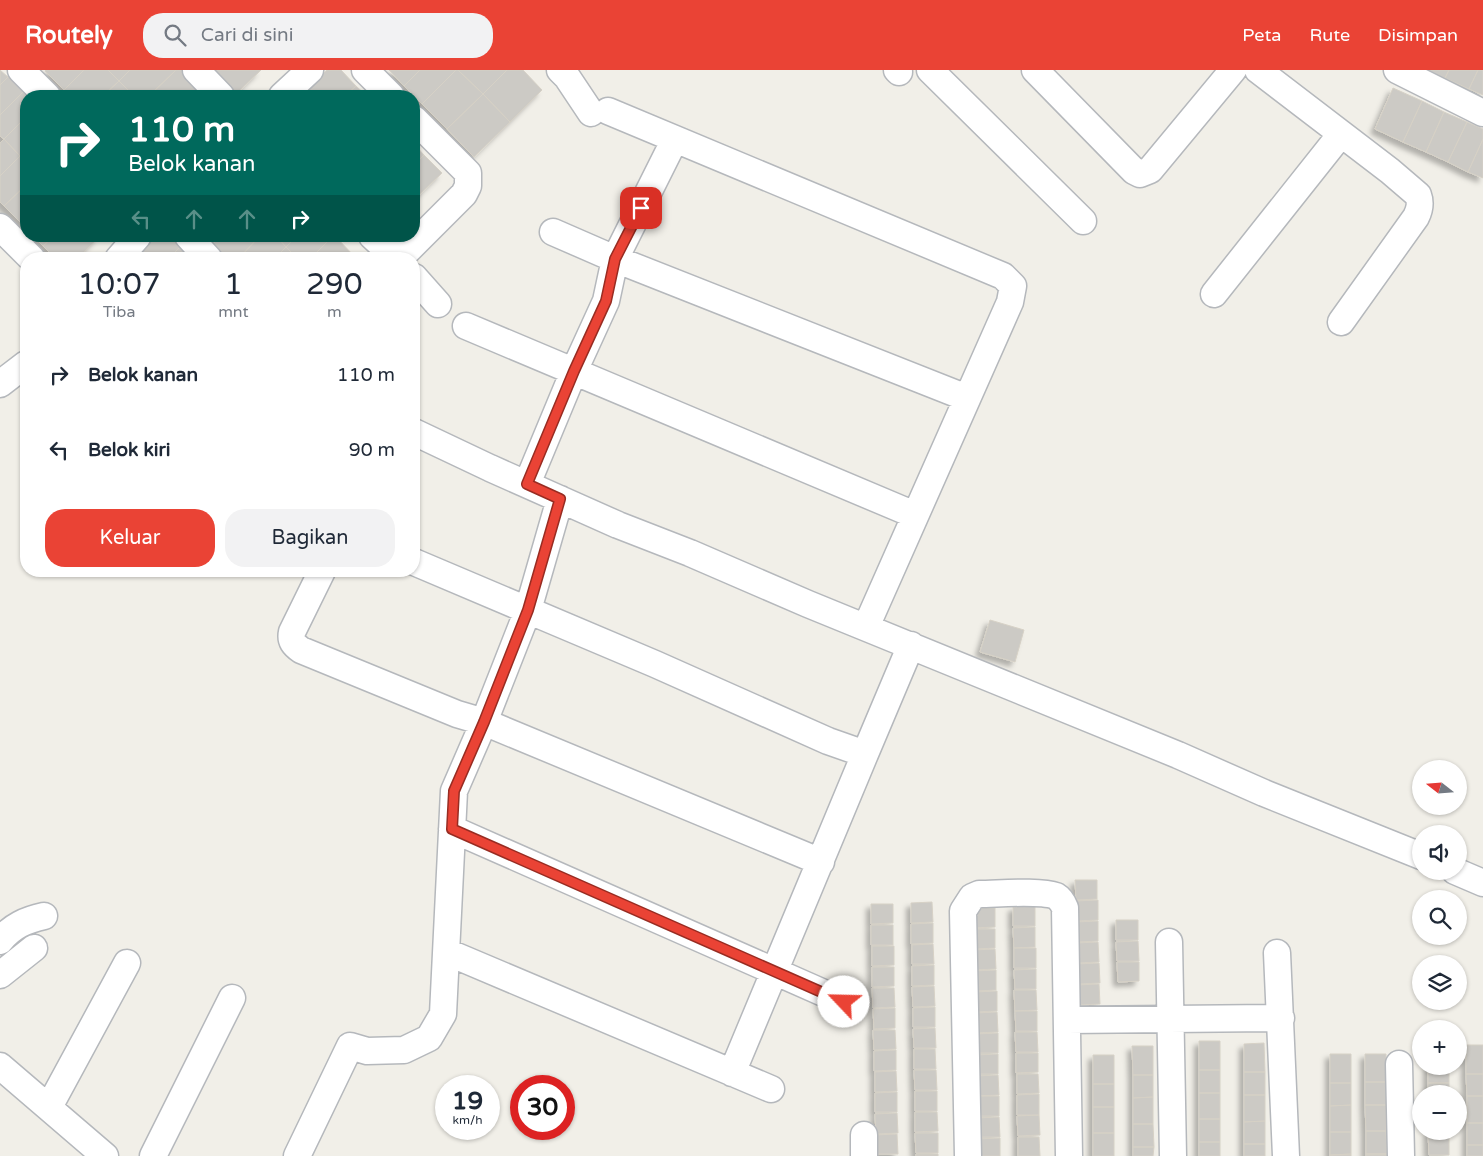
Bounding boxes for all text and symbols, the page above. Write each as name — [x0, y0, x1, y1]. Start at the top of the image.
search box — [143, 13, 493, 58]
text: Routely — [25, 21, 113, 50]
icon: search — [161, 21, 189, 49]
text: Cari di sini — [201, 24, 293, 46]
text: Peta — [1242, 24, 1281, 46]
text: Rute — [1309, 24, 1350, 46]
text: Disimpan — [1378, 24, 1458, 46]
text: 110 m — [128, 109, 235, 151]
icon: right — [45, 110, 110, 175]
text: Belok kanan — [128, 151, 255, 177]
pin — [620, 187, 662, 229]
icon: arrive — [627, 194, 655, 222]
icon: left — [127, 205, 155, 233]
icon: ahead — [180, 205, 208, 233]
icon: ahead — [233, 205, 261, 233]
icon: right — [286, 205, 314, 233]
text: 10:07 — [77, 266, 161, 303]
text: 1 — [224, 266, 243, 303]
text: 290 — [306, 266, 363, 303]
text: Tiba — [103, 302, 135, 322]
text: mnt — [218, 302, 249, 322]
text: m — [327, 302, 342, 322]
icon: right — [45, 361, 73, 389]
text: Belok kanan — [88, 364, 198, 386]
text: 110 m — [337, 364, 395, 386]
icon: left — [45, 436, 73, 464]
text: Belok kiri — [88, 439, 171, 461]
text: 90 m — [349, 439, 395, 461]
button: Keluar — [45, 509, 215, 567]
button: Bagikan — [225, 509, 395, 567]
north arrow — [1412, 760, 1468, 815]
map controls — [1412, 760, 1467, 1140]
button: sound — [1412, 825, 1467, 880]
button: search — [1412, 890, 1467, 945]
button: layers — [1412, 955, 1467, 1010]
position arrow — [817, 975, 869, 1027]
button: + — [1412, 1020, 1467, 1075]
speed limit sign: 30 — [510, 1075, 575, 1140]
button: − — [1412, 1085, 1467, 1140]
text: 19 — [452, 1086, 483, 1116]
text: km/h — [452, 1113, 483, 1127]

